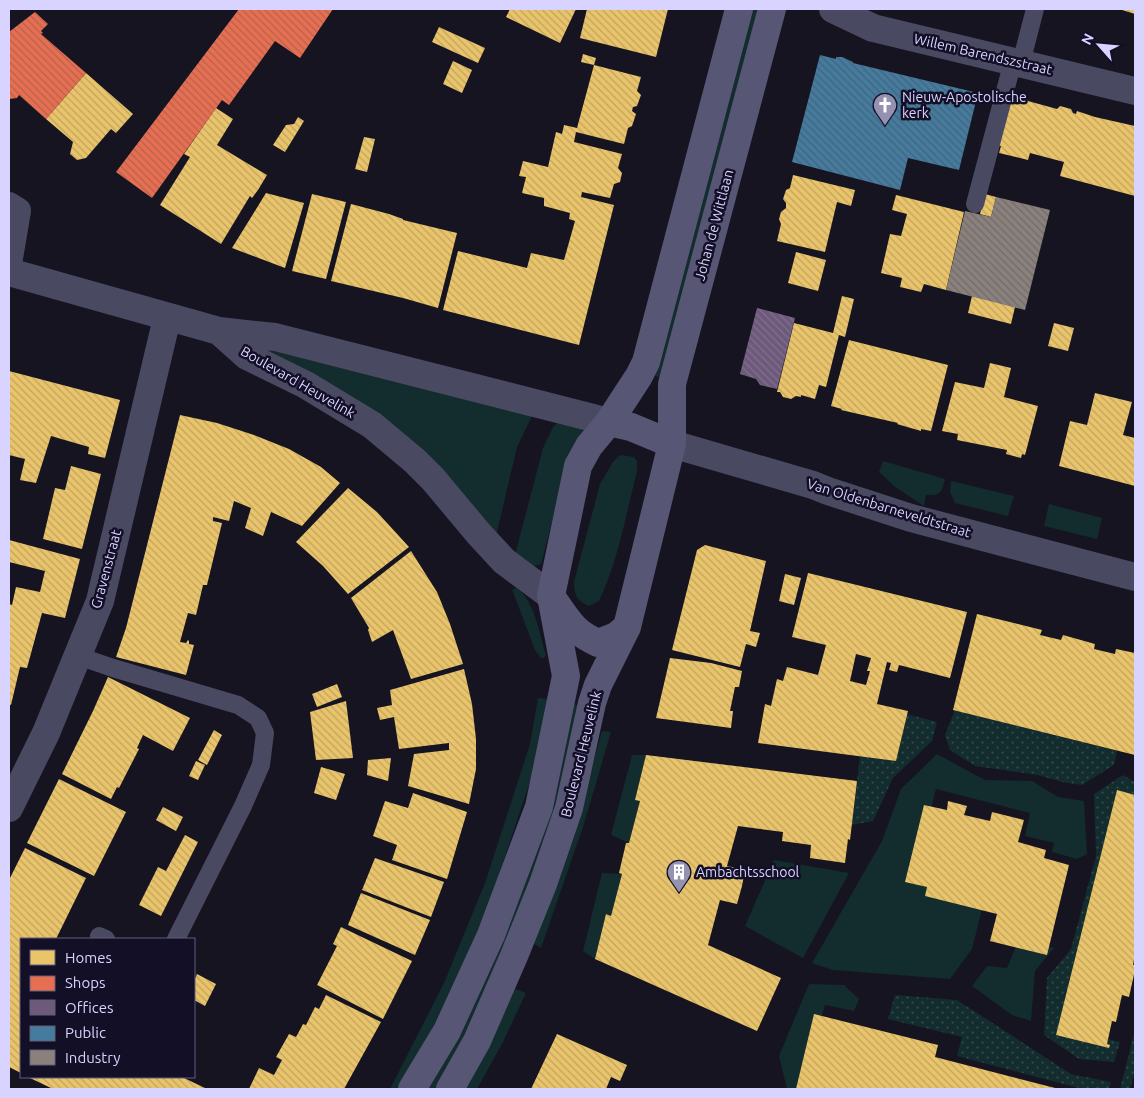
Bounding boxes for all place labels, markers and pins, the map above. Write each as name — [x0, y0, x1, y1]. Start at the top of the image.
place label: Nieuw-Apostolische kerk — [902, 89, 1027, 121]
church icon: Nieuw-Apostolische kerk — [872, 92, 898, 126]
building icon: Ambachtsschool — [666, 859, 692, 893]
place label: Ambachtsschool — [696, 864, 800, 880]

